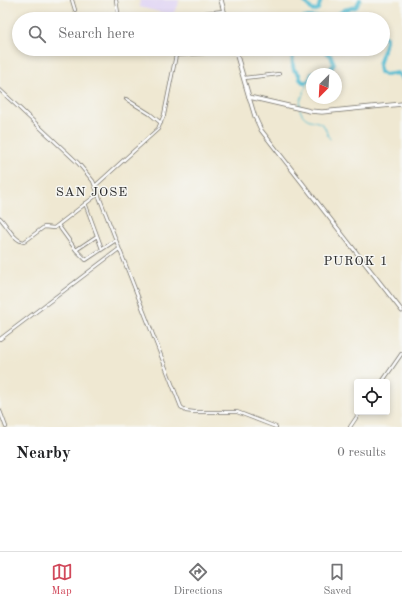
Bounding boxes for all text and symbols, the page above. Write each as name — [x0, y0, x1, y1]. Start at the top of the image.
search box — [12, 12, 390, 56]
icon: search — [26, 23, 48, 45]
text: Search here — [58, 27, 135, 42]
north arrow — [306, 68, 342, 104]
district label: SAN JOSE — [56, 186, 128, 199]
district label: PUROK 1 — [323, 255, 389, 268]
map controls — [354, 379, 390, 415]
button: locate — [354, 379, 390, 415]
text: Nearby — [16, 445, 71, 462]
text: 0 results — [337, 446, 386, 459]
tab: Map — [51, 561, 73, 599]
tab: Directions — [174, 561, 222, 599]
tab: Saved — [323, 561, 351, 599]

